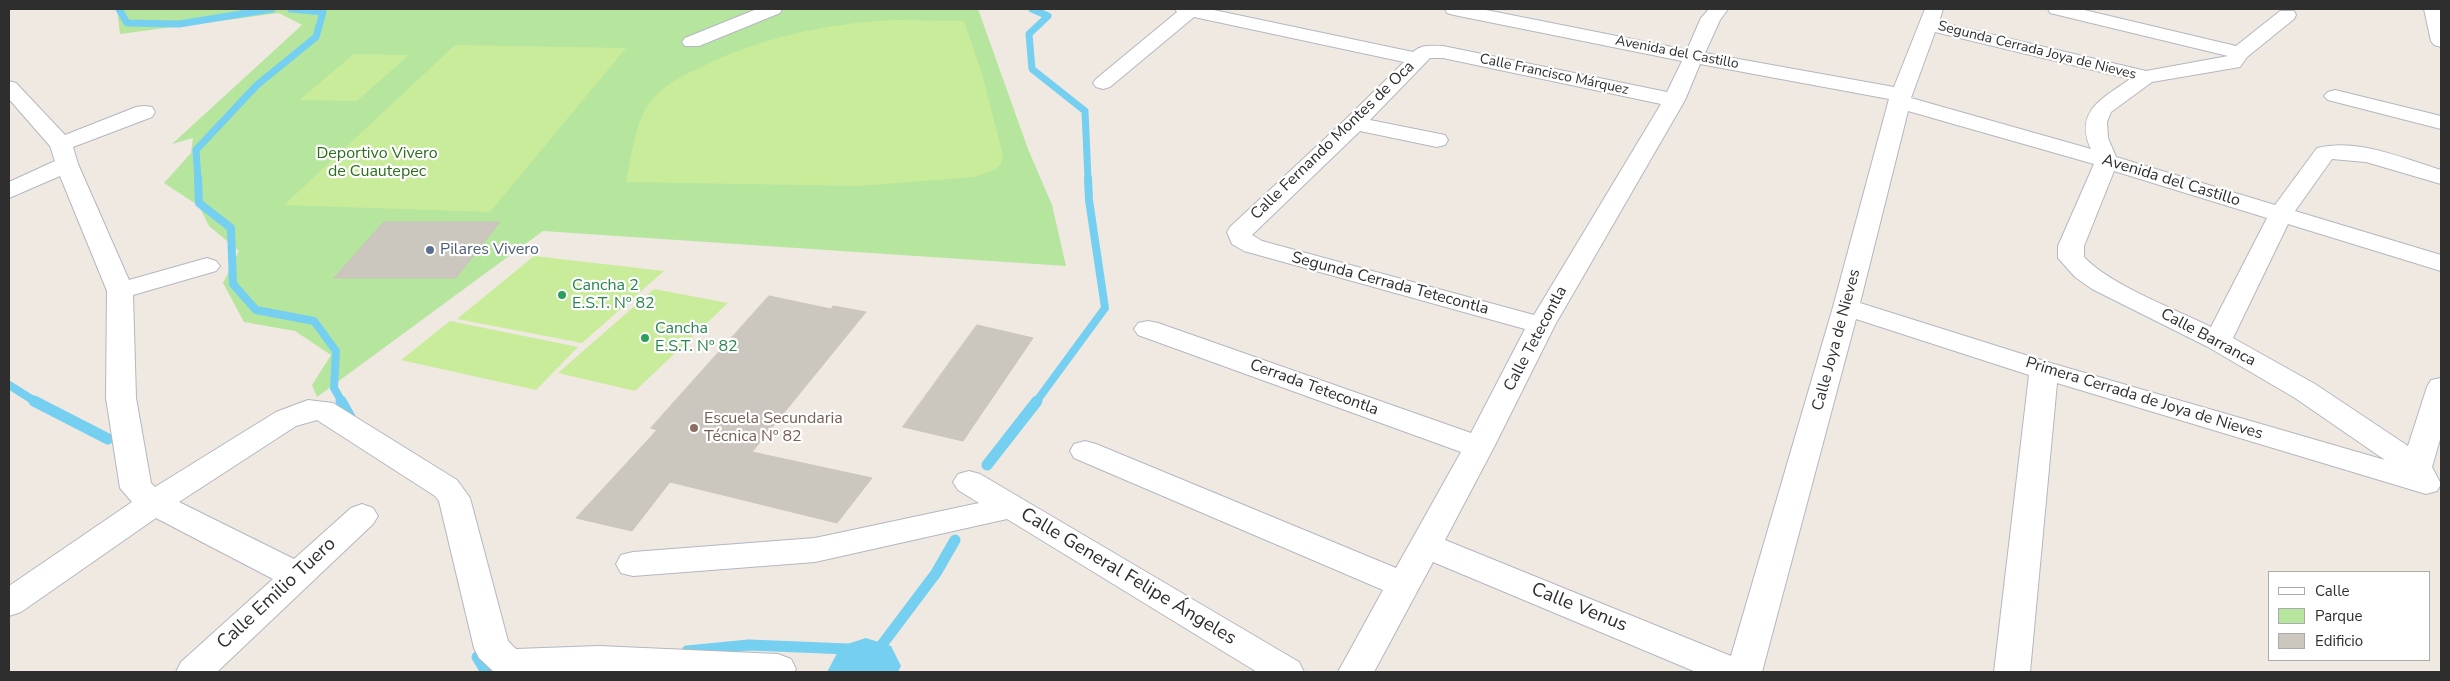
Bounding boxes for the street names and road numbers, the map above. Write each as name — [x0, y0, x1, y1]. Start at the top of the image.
street label: Segunda Cerrada Joya de Nieves — [1936, 18, 2138, 84]
street label: Avenida del Castillo — [1614, 33, 1740, 73]
street label: Calle Francisco Márquez — [1478, 51, 1630, 99]
street label: Calle Fernando Montes de Oca — [1247, 58, 1419, 224]
street label: Avenida del Castillo — [2100, 151, 2242, 211]
street label: Segunda Cerrada Tetecontla — [1289, 248, 1491, 320]
street label: Calle Joya de Nieves — [1809, 267, 1865, 413]
street label: Calle Tetecontla — [1500, 283, 1572, 395]
street label: Calle Barranca — [2157, 305, 2259, 371]
street label: Primera Cerrada de Joya de Nieves — [2023, 354, 2265, 444]
street label: Cerrada Tetecontla — [1247, 356, 1381, 420]
street label: Calle General Felipe Ángeles — [1016, 503, 1240, 651]
street label: Calle Emilio Tuero — [213, 533, 341, 655]
street label: Calle Venus — [1528, 578, 1630, 638]

